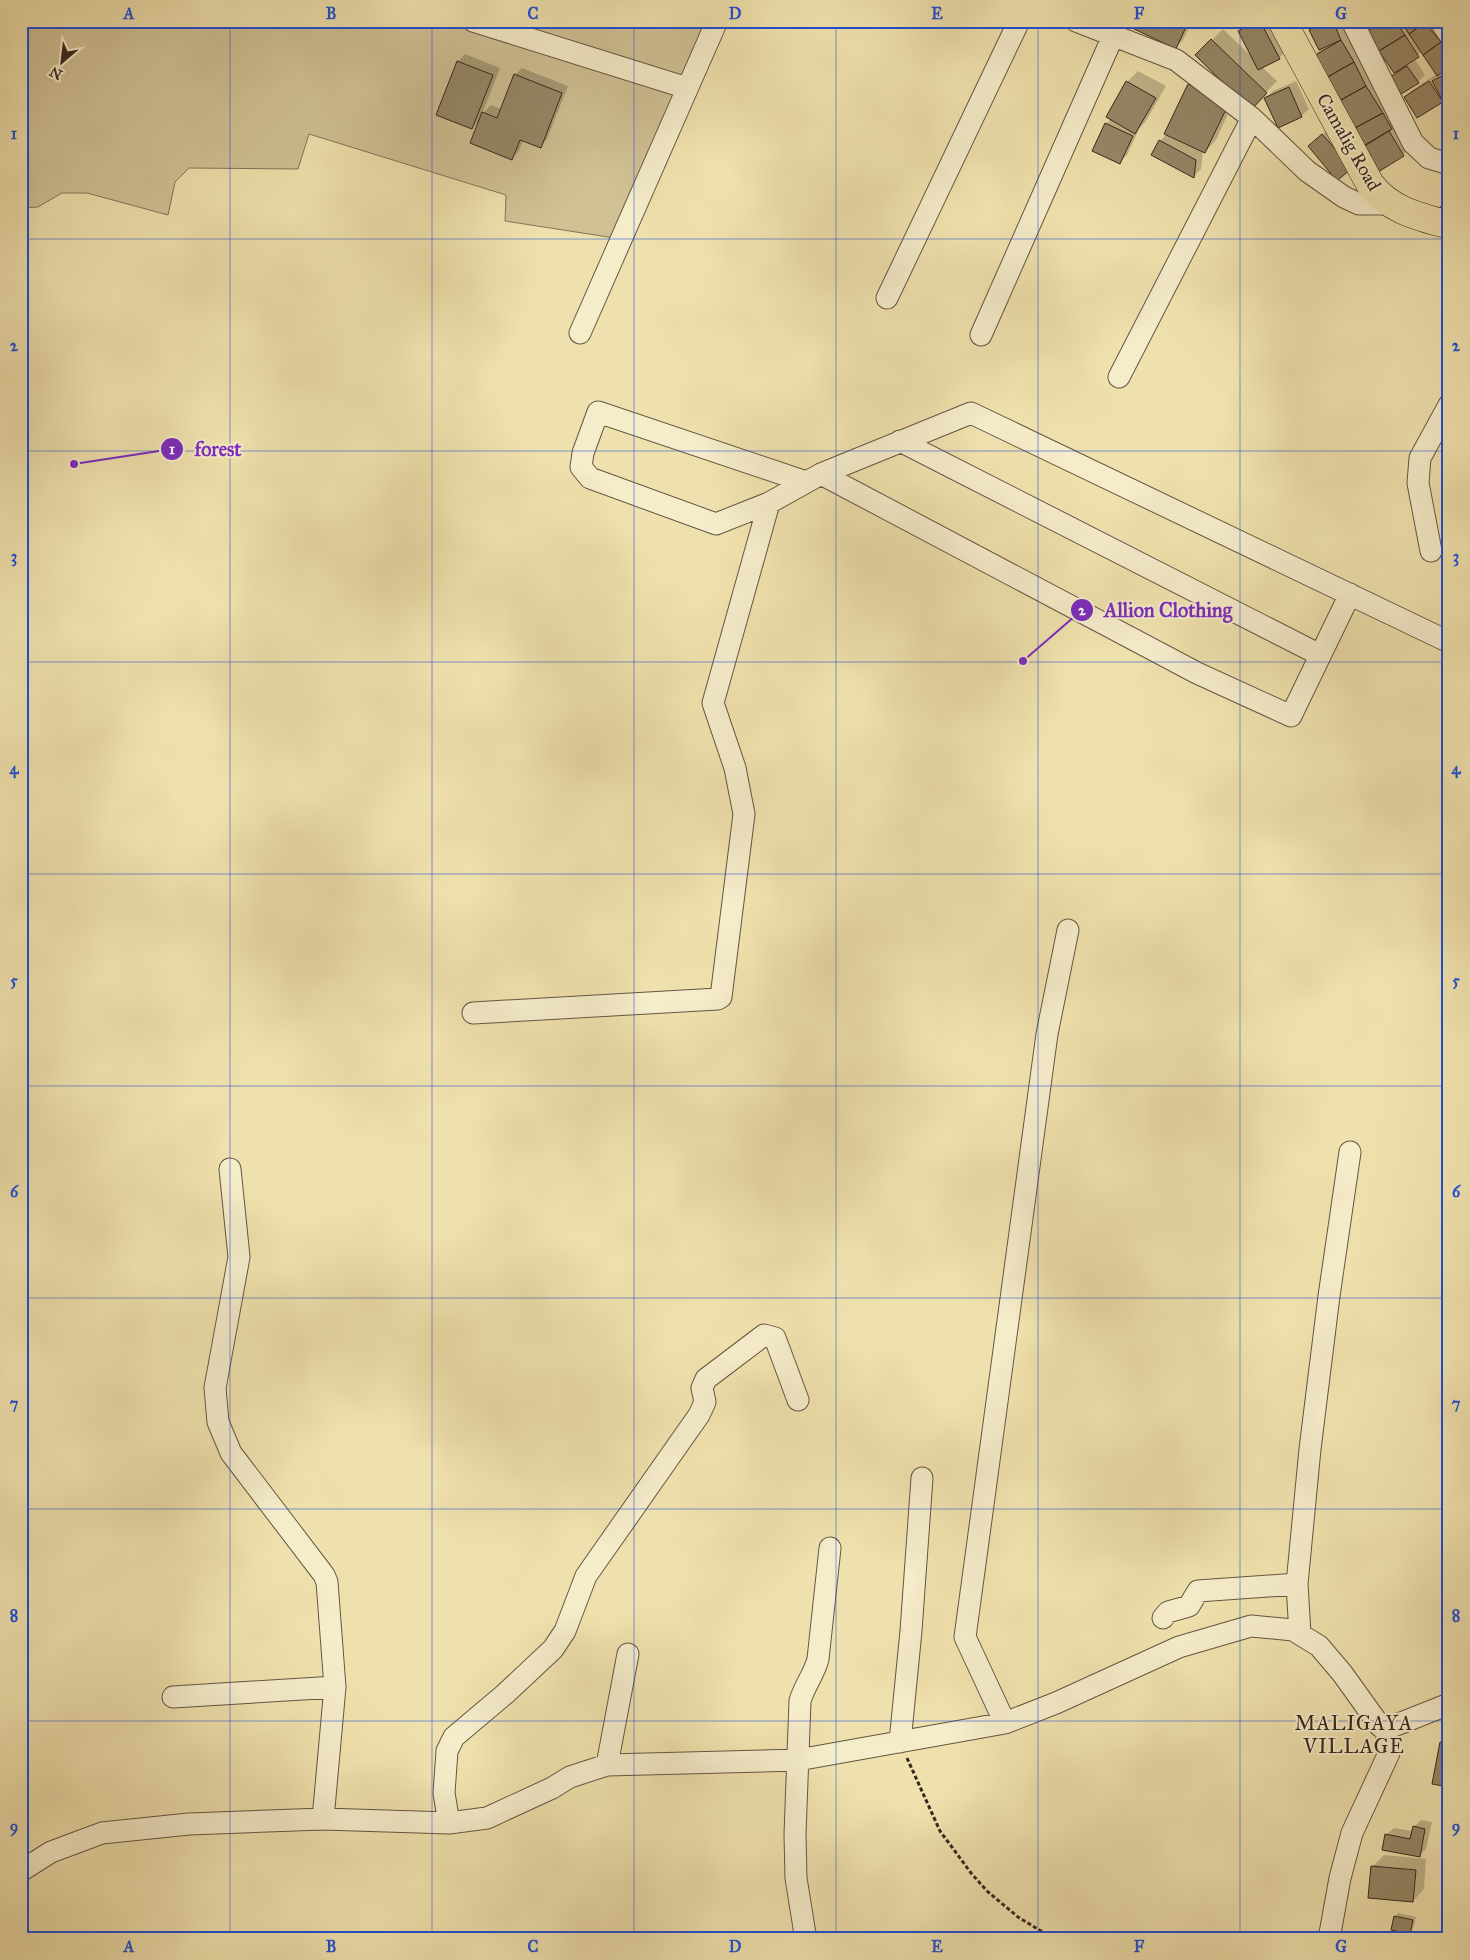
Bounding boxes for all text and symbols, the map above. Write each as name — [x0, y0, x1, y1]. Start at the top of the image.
text: A — [123, 4, 135, 23]
text: B — [326, 4, 336, 23]
text: C — [528, 4, 539, 23]
text: D — [729, 4, 742, 23]
text: E — [931, 4, 943, 23]
text: F — [1134, 4, 1145, 23]
text: G — [1335, 4, 1347, 23]
north arrow — [38, 38, 88, 88]
text: N — [47, 63, 65, 83]
street label: Camalig Road — [1311, 89, 1386, 196]
text: 1 — [11, 124, 18, 143]
text: 1 — [1453, 124, 1460, 143]
text: 2 — [10, 336, 19, 355]
text: 2 — [1452, 336, 1461, 355]
callout: forest — [159, 431, 251, 466]
text: forest — [194, 437, 242, 461]
text: 1 — [169, 440, 175, 458]
text: 3 — [11, 547, 17, 567]
text: 3 — [1453, 547, 1459, 567]
callout: Allion Clothing — [1069, 592, 1243, 627]
text: Allion Clothing — [1102, 598, 1233, 623]
text: 2 — [1078, 601, 1086, 619]
text: 4 — [10, 759, 20, 779]
text: 4 — [1452, 759, 1462, 779]
text: 5 — [10, 971, 18, 990]
text: 5 — [1452, 971, 1460, 990]
text: 6 — [10, 1182, 19, 1201]
text: 6 — [1452, 1182, 1461, 1201]
text: 7 — [10, 1394, 19, 1413]
text: 7 — [1452, 1394, 1461, 1413]
text: 8 — [10, 1606, 18, 1625]
text: 8 — [1452, 1606, 1460, 1625]
district label: MALIGAYA VILLAGE — [1295, 1711, 1413, 1758]
text: 9 — [10, 1817, 18, 1837]
text: 9 — [1452, 1817, 1460, 1837]
text: A — [123, 1937, 135, 1956]
text: B — [326, 1937, 336, 1956]
text: C — [528, 1937, 539, 1956]
text: D — [729, 1937, 742, 1956]
text: E — [931, 1937, 943, 1956]
text: F — [1134, 1937, 1145, 1956]
text: G — [1335, 1937, 1347, 1956]

